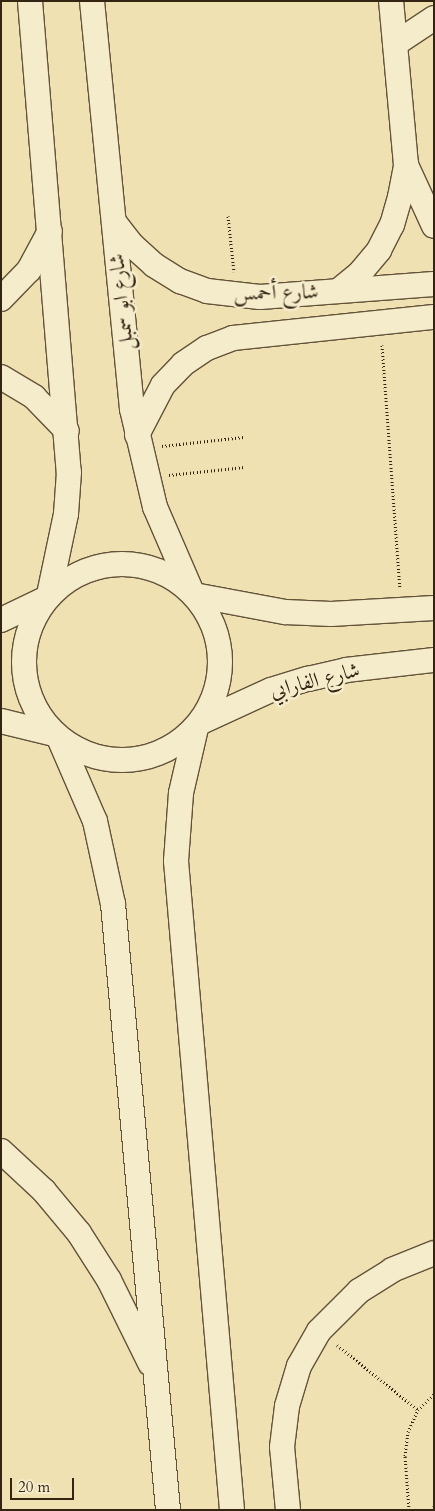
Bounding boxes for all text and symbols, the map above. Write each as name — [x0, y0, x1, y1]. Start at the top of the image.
street label: شارع ابو سمبل — [104, 253, 140, 351]
street label: شارع أحمس — [233, 280, 319, 306]
street label: شارع الفارابي — [268, 658, 362, 704]
scale bar — [12, 1468, 76, 1500]
text: 20 m — [18, 1477, 50, 1497]

